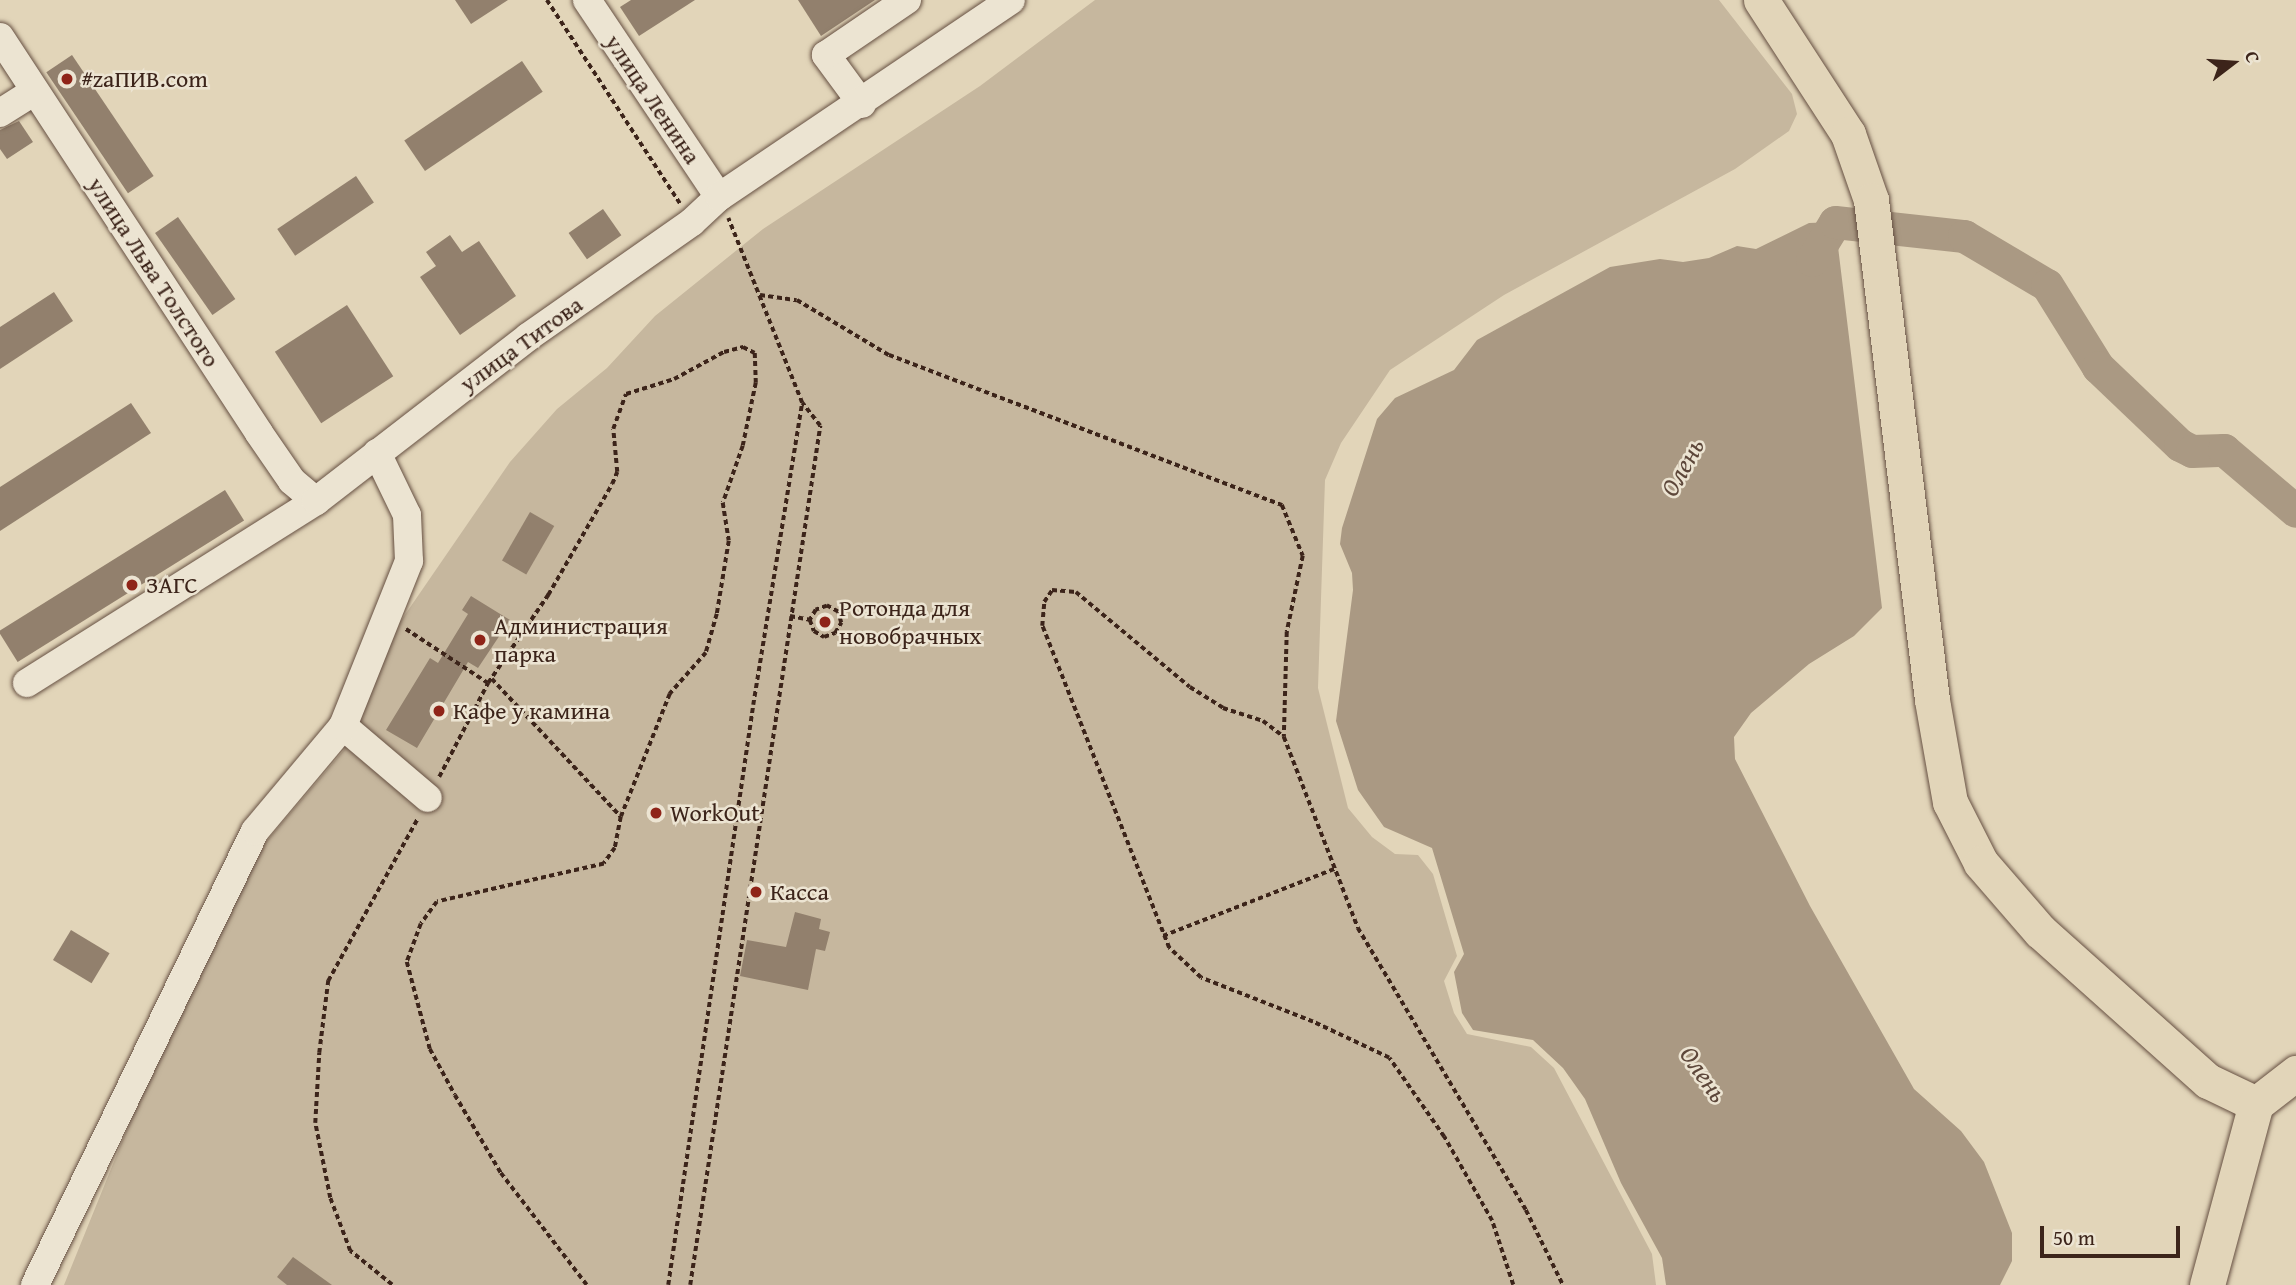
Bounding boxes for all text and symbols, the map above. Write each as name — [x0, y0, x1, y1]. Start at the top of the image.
north arrow — [2198, 28, 2268, 98]
street label: улица Ленина — [599, 29, 707, 169]
text: С — [2238, 48, 2268, 66]
place label: #zaПИВ.com — [81, 65, 208, 93]
marker: #zaПИВ.com — [59, 71, 75, 87]
street label: улица Льва Толстого — [82, 172, 226, 372]
street label: улица Титова — [454, 290, 588, 398]
water label: Олень — [1653, 432, 1711, 502]
place label: ЗАГС — [146, 571, 198, 599]
marker: ЗАГС — [124, 577, 140, 593]
place label: Ротонда для новобрачных — [839, 594, 982, 650]
place label: Администрация парка — [494, 612, 668, 668]
marker: Ротонда для новобрачных — [817, 614, 833, 630]
marker: Администрация парка — [472, 632, 488, 648]
place label: Кафе у камина — [453, 697, 610, 725]
marker: Кафе у камина — [431, 703, 447, 719]
place label: WorkOut — [670, 799, 760, 827]
marker: WorkOut — [648, 805, 664, 821]
place label: Касса — [770, 878, 829, 906]
marker: Касса — [748, 884, 764, 900]
water label: Олень — [1673, 1040, 1735, 1108]
scale bar — [2044, 1212, 2184, 1256]
text: 50 m — [2053, 1222, 2095, 1253]

